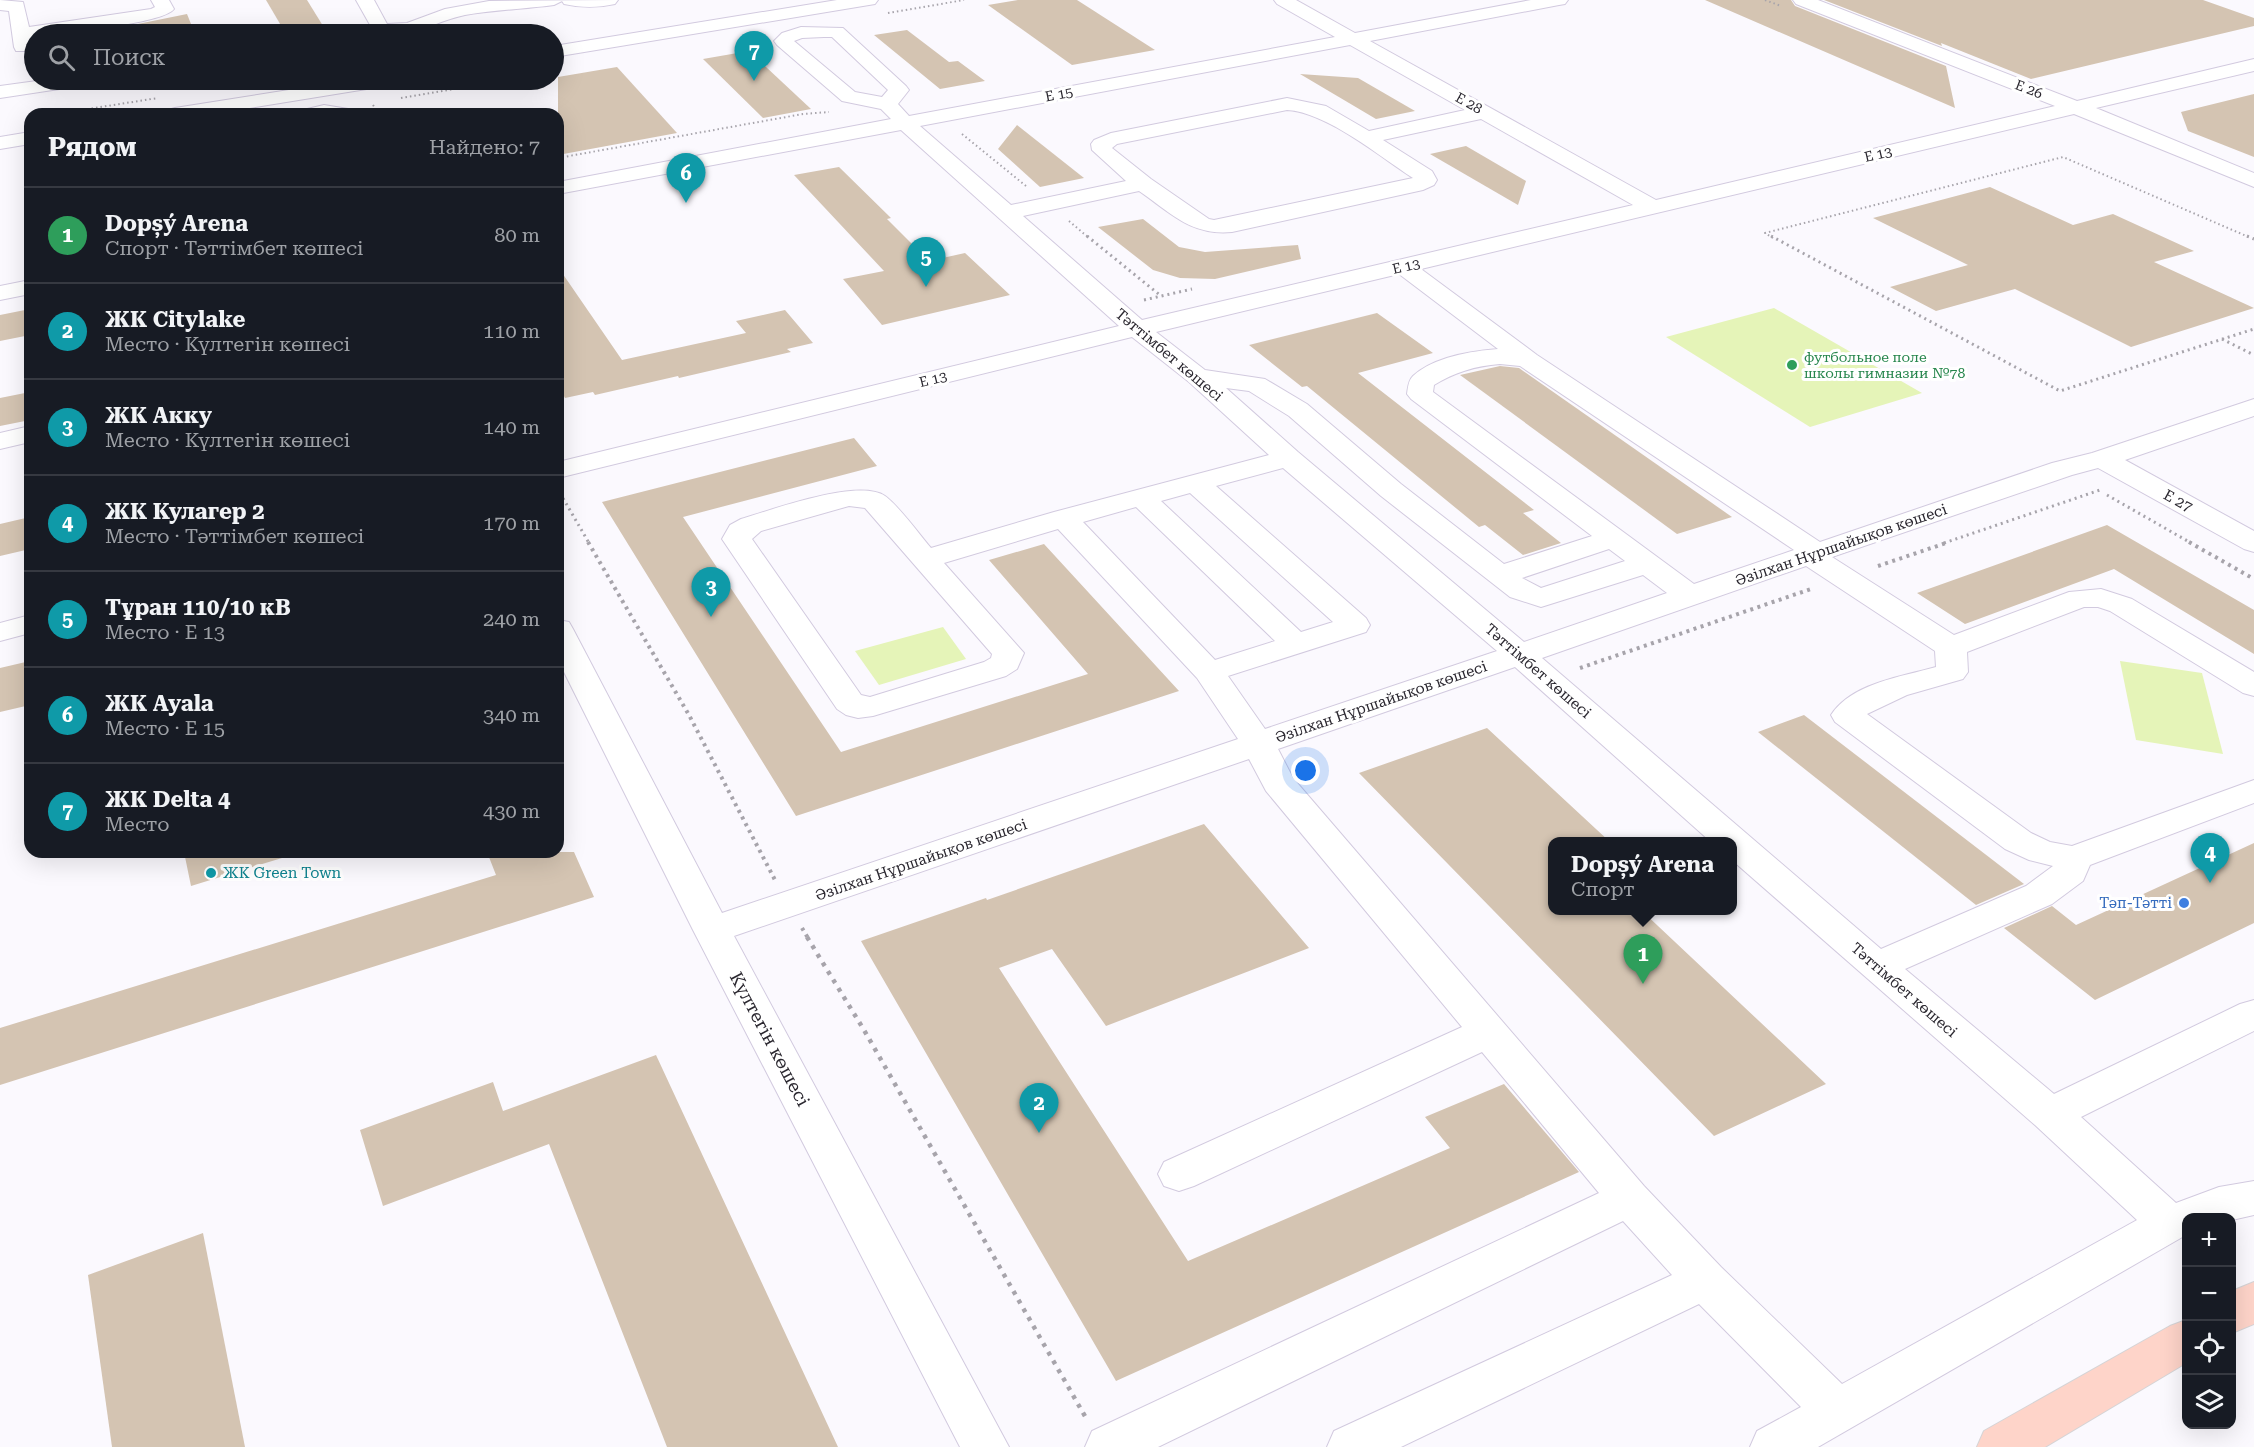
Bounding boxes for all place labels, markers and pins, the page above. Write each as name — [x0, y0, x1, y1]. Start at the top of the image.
pin: 7 — [734, 32, 774, 81]
pin: 6 — [666, 154, 706, 203]
pin: 5 — [906, 238, 946, 287]
place label: футбольное поле школы гимназии №78 — [1804, 349, 1965, 381]
marker: футбольное поле школы гимназии №78 — [1785, 358, 1799, 372]
pin: 3 — [692, 568, 730, 617]
pin: 4 — [2190, 834, 2230, 883]
place label: ЖК Green Town — [223, 864, 342, 882]
marker: ЖК Green Town — [204, 866, 218, 880]
place label: Тәп-Тәтті — [2099, 894, 2172, 912]
marker: Тәп-Тәтті — [2177, 896, 2191, 910]
pin: 1 — [1624, 934, 1662, 984]
pin: 2 — [1020, 1084, 1058, 1133]

